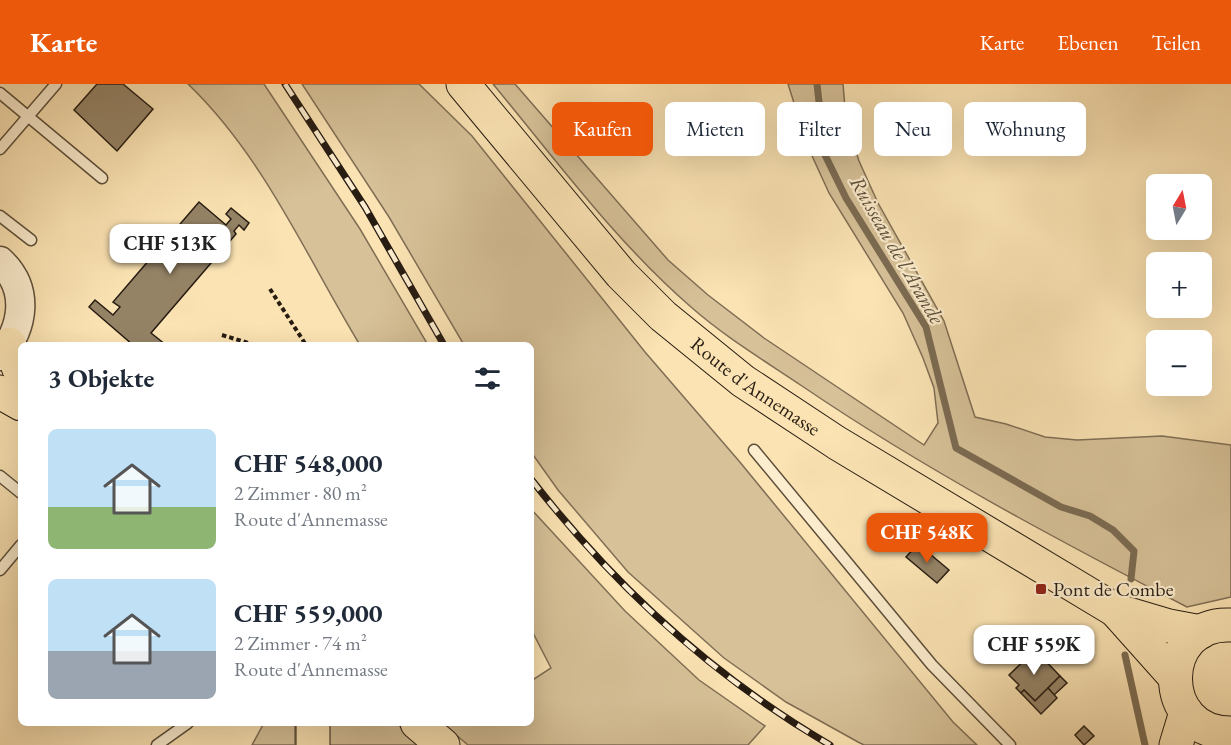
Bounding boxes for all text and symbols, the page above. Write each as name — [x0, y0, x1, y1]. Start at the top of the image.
text: Karte — [30, 24, 97, 60]
text: Karte — [980, 29, 1024, 56]
text: Ebenen — [1057, 29, 1118, 56]
text: Teilen — [1151, 29, 1201, 56]
chip: Kaufen — [552, 102, 653, 156]
chip: Mieten — [665, 102, 765, 156]
chip: Filter — [777, 102, 862, 156]
chip: Neu — [874, 102, 952, 156]
chip: Wohnung — [964, 102, 1086, 156]
water label: Ruisseau de l'Arande — [844, 171, 951, 329]
north arrow — [1146, 174, 1212, 240]
map controls — [1146, 174, 1212, 396]
pin: CHF 513K — [108, 224, 232, 275]
text: CHF 513K — [124, 230, 216, 256]
button: + — [1146, 252, 1212, 318]
button: − — [1146, 330, 1212, 396]
street label: Route d'Annemasse — [685, 331, 826, 442]
text: 3 Objekte — [48, 361, 154, 395]
icon: filters — [471, 362, 504, 395]
text: CHF 548,000 — [234, 446, 383, 480]
icon: home — [96, 453, 168, 525]
text: 2 Zimmer · 80 m² — [234, 480, 367, 506]
text: Route d'Annemasse — [234, 506, 388, 532]
pin: CHF 548K — [865, 513, 989, 564]
text: CHF 548K — [881, 519, 973, 545]
place label: Pont de Combe — [1053, 576, 1174, 602]
marker: Pont de Combe — [1034, 582, 1048, 596]
text: CHF 559,000 — [234, 596, 383, 630]
icon: home — [96, 603, 168, 675]
pin: CHF 559K — [972, 625, 1096, 676]
text: 2 Zimmer · 74 m² — [234, 630, 367, 656]
text: CHF 559K — [988, 631, 1080, 657]
text: Route d'Annemasse — [234, 656, 388, 682]

